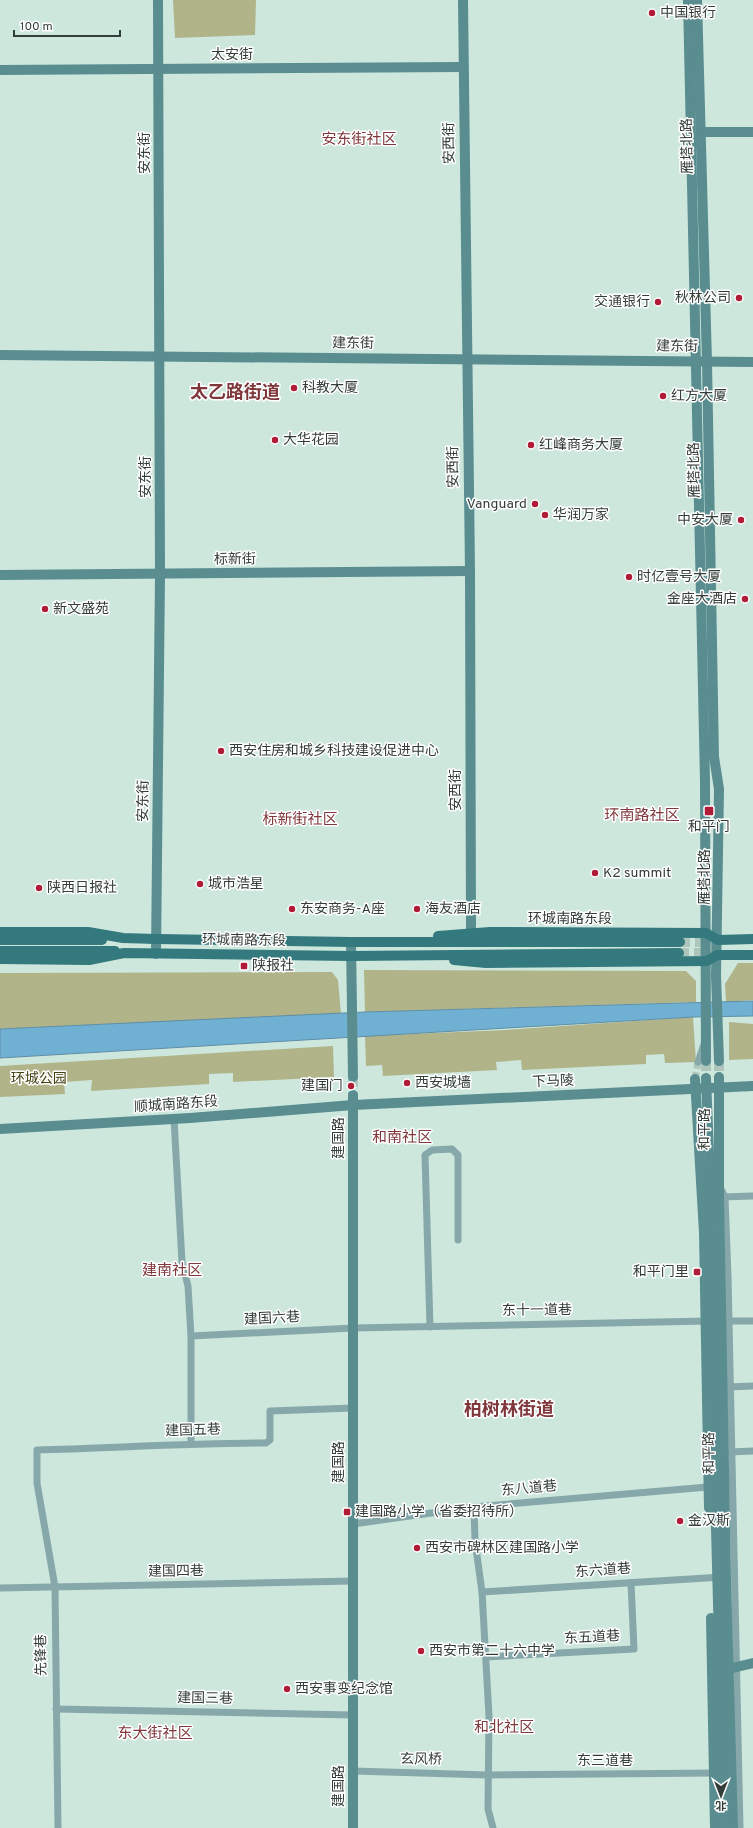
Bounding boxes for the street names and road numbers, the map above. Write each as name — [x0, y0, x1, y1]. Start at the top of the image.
street label: 太安街 — [211, 47, 253, 64]
street label: 雁塔北路 — [678, 118, 697, 174]
street label: 安西街 — [441, 122, 459, 164]
street label: 安东街 — [137, 132, 154, 174]
street label: 建东街 — [332, 335, 374, 353]
street label: 建东街 — [656, 338, 698, 356]
street label: 雁塔北路 — [685, 442, 704, 498]
street label: 安西街 — [445, 446, 463, 488]
street label: 安东街 — [138, 456, 155, 498]
street label: 标新街 — [214, 551, 256, 569]
street label: 安西街 — [448, 769, 465, 811]
street label: 安东街 — [135, 780, 153, 822]
street label: 雁塔北路 — [696, 849, 714, 905]
street label: 环城南路东段 — [528, 911, 612, 928]
street label: 环城南路东段 — [202, 932, 286, 950]
street label: 下马陵 — [532, 1072, 574, 1092]
street label: 顺城南路东段 — [134, 1094, 218, 1116]
street label: 和平路 — [697, 1108, 714, 1150]
street label: 建国路 — [331, 1117, 348, 1159]
street label: 东十一道巷 — [502, 1302, 572, 1320]
street label: 建国六巷 — [244, 1309, 300, 1329]
street label: 建国五巷 — [165, 1422, 221, 1440]
street label: 和平路 — [701, 1432, 719, 1474]
street label: 建国路 — [331, 1441, 348, 1483]
street label: 东八道巷 — [500, 1478, 558, 1500]
street label: 东六道巷 — [574, 1561, 632, 1581]
street label: 建国四巷 — [148, 1563, 204, 1581]
street label: 东五道巷 — [564, 1628, 620, 1648]
street label: 先锋巷 — [33, 1634, 51, 1676]
street label: 建国三巷 — [177, 1690, 233, 1708]
street label: 玄风桥 — [400, 1750, 442, 1769]
street label: 东三道巷 — [577, 1753, 633, 1770]
street label: 建国路 — [331, 1765, 348, 1807]

